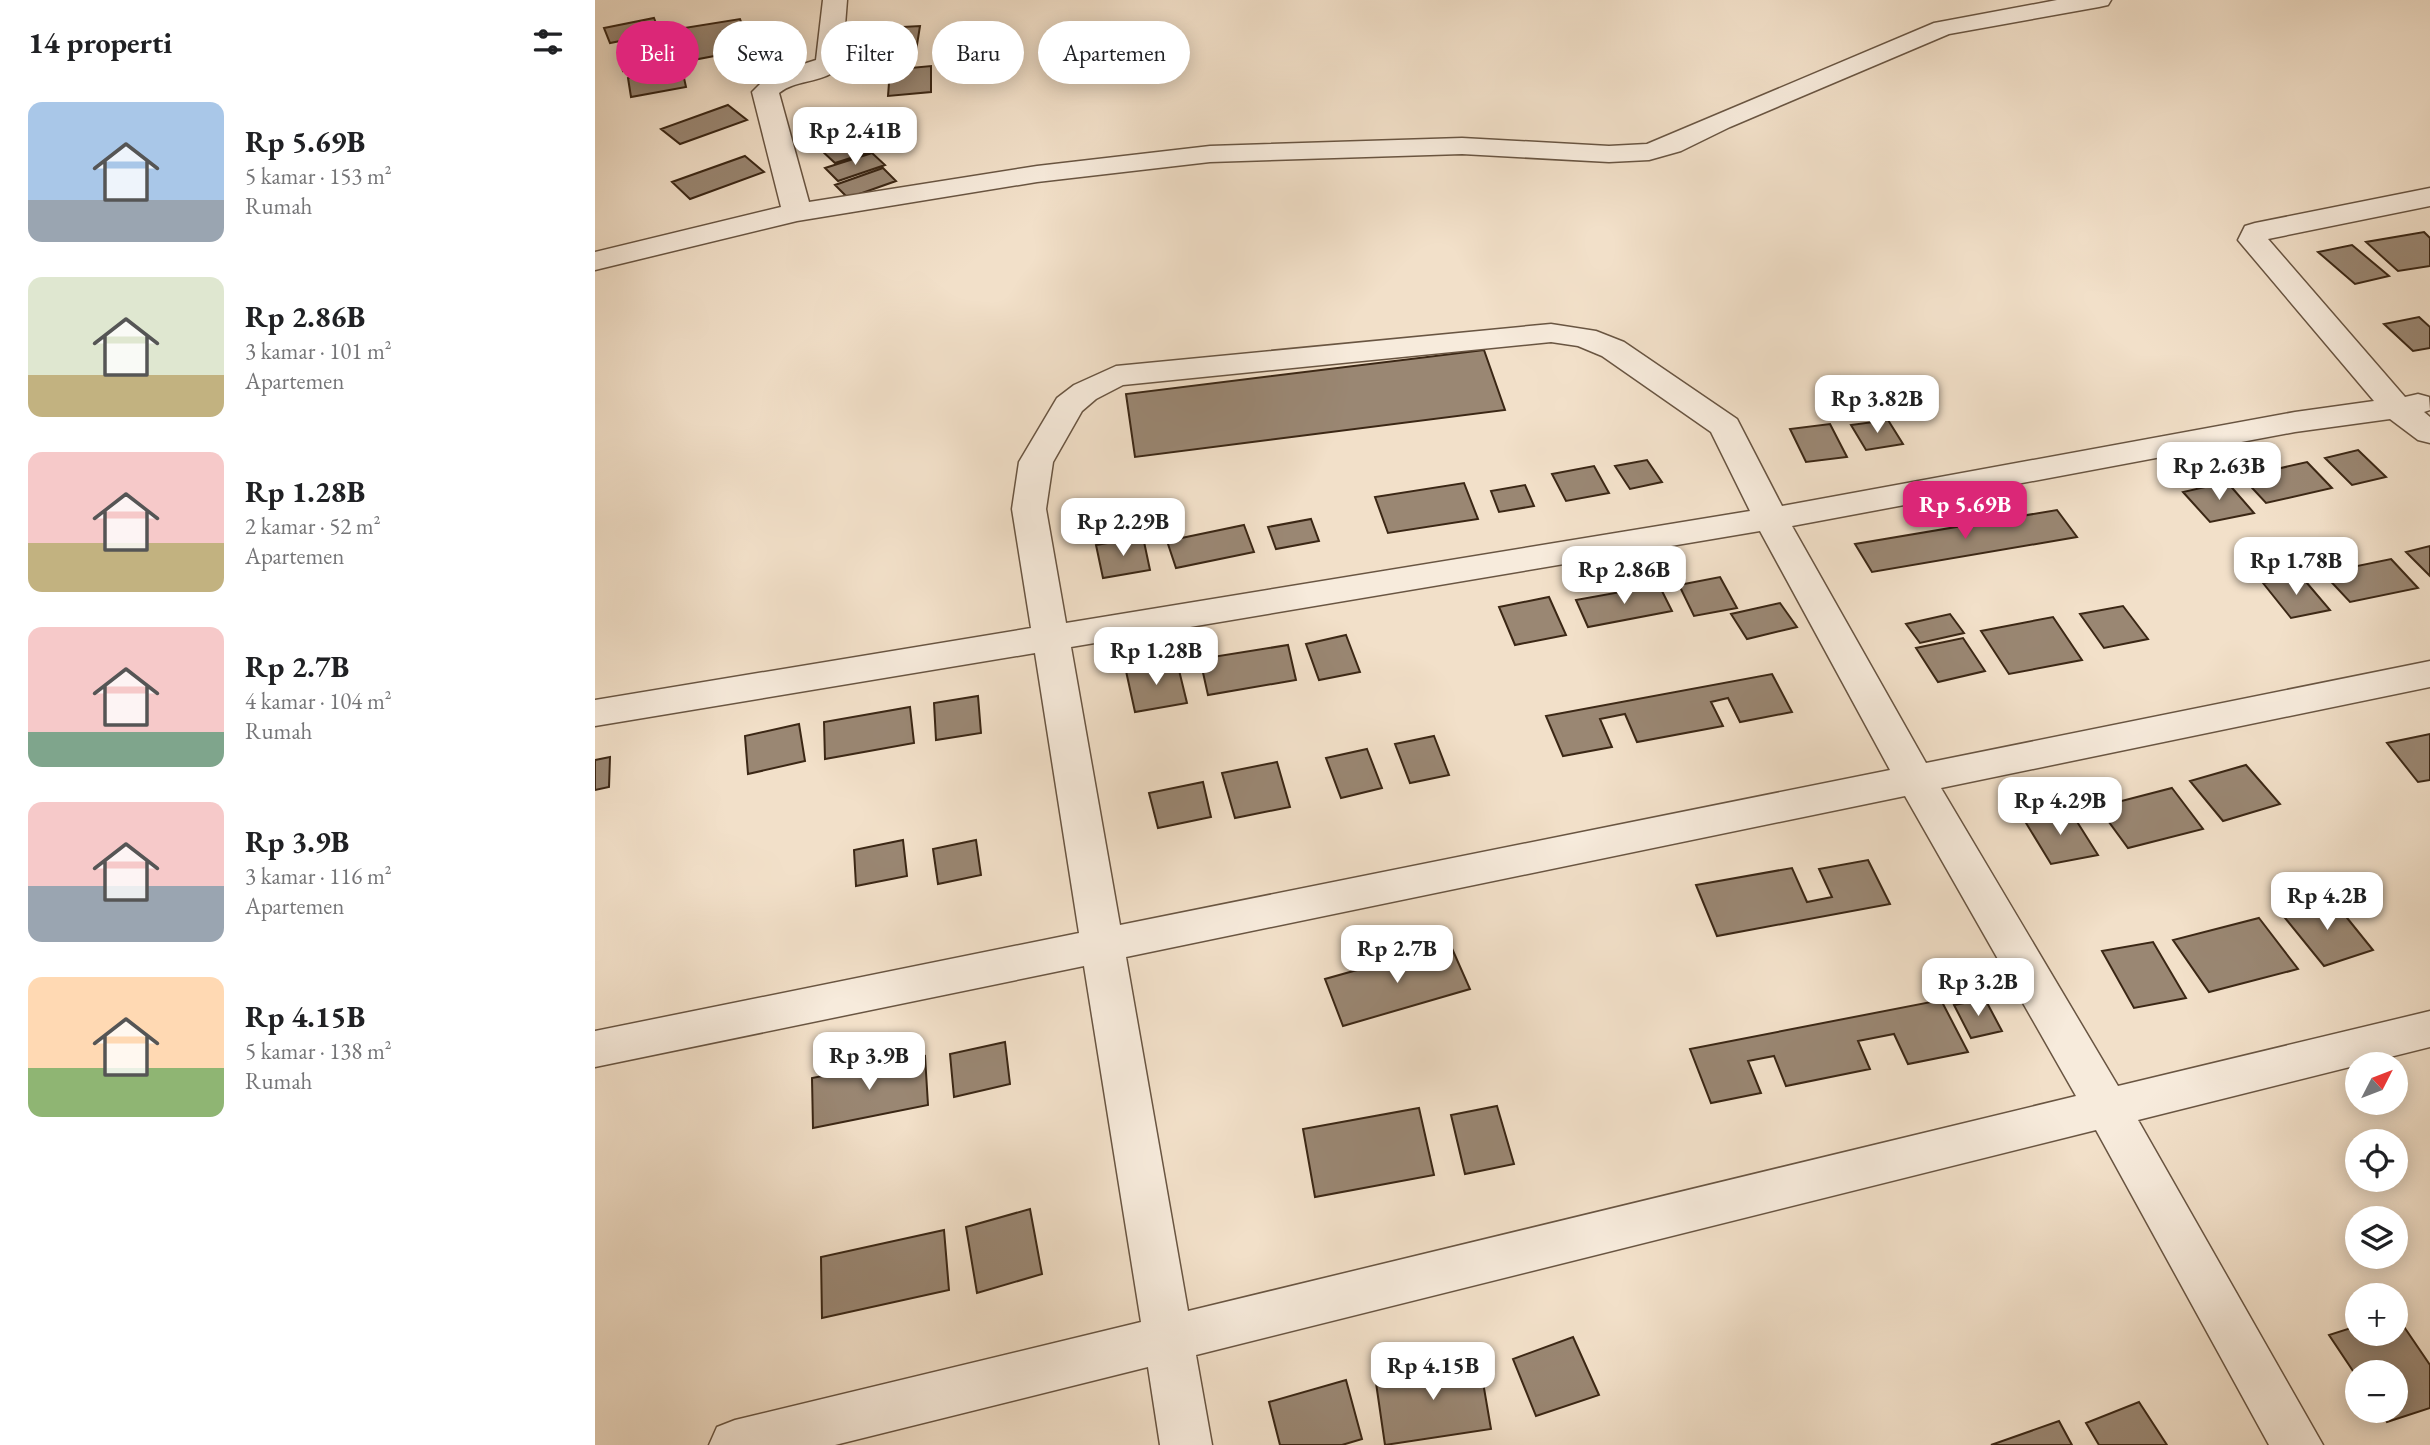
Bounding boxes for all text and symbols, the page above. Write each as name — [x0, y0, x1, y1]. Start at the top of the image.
chip: Beli — [616, 21, 699, 84]
chip: Sewa — [713, 21, 807, 84]
chip: Filter — [821, 21, 918, 84]
chip: Baru — [932, 21, 1024, 84]
chip: Apartemen — [1038, 21, 1190, 84]
text: 14 properti — [28, 23, 172, 62]
icon: filters — [529, 23, 567, 61]
pin: Rp 2.41B — [783, 108, 927, 167]
text: Rp 2.41B — [809, 115, 901, 145]
text: Rp 5.69B — [245, 122, 365, 161]
icon: home — [84, 130, 168, 214]
text: 5 kamar · 153 m² — [245, 161, 392, 191]
text: Rumah — [245, 191, 312, 221]
text: Rp 2.86B — [245, 297, 365, 336]
icon: home — [84, 305, 168, 389]
text: 3 kamar · 101 m² — [245, 336, 392, 366]
text: Apartemen — [245, 366, 344, 396]
pin: Rp 3.82B — [1805, 376, 1949, 435]
text: Rp 3.82B — [1831, 383, 1923, 413]
pin: Rp 2.63B — [2147, 442, 2291, 502]
text: Rp 2.63B — [2173, 450, 2265, 480]
text: Rp 1.28B — [245, 472, 365, 511]
icon: home — [84, 480, 168, 564]
pin: Rp 5.69B — [1893, 482, 2037, 541]
text: Rp 5.69B — [1919, 489, 2011, 519]
pin: Rp 2.29B — [1051, 498, 1195, 558]
text: Rp 2.29B — [1077, 506, 1169, 536]
text: 2 kamar · 52 m² — [245, 511, 381, 541]
pin: Rp 1.78B — [2224, 538, 2368, 597]
text: Apartemen — [245, 541, 344, 571]
text: Rp 1.78B — [2250, 545, 2342, 575]
pin: Rp 2.86B — [1552, 546, 1696, 606]
text: Rp 2.86B — [1578, 554, 1670, 584]
pin: Rp 1.28B — [1084, 628, 1228, 687]
text: Rp 1.28B — [1110, 635, 1202, 665]
text: Rp 2.7B — [245, 647, 349, 686]
icon: home — [84, 655, 168, 739]
text: 4 kamar · 104 m² — [245, 686, 392, 716]
text: Rumah — [245, 716, 312, 746]
pin: Rp 4.29B — [1988, 778, 2132, 837]
text: Rp 4.29B — [2014, 785, 2106, 815]
text: Rp 3.9B — [245, 822, 349, 861]
icon: home — [84, 830, 168, 914]
text: 3 kamar · 116 m² — [245, 861, 392, 891]
pin: Rp 4.2B — [2262, 872, 2392, 932]
text: Rp 4.2B — [2287, 880, 2367, 910]
text: Apartemen — [245, 891, 344, 921]
pin: Rp 2.7B — [1332, 926, 1462, 985]
text: Rp 2.7B — [1357, 933, 1437, 963]
pin: Rp 3.2B — [1913, 958, 2043, 1018]
text: Rp 3.2B — [1938, 966, 2018, 996]
text: Rp 4.15B — [245, 997, 365, 1036]
icon: home — [84, 1005, 168, 1089]
pin: Rp 3.9B — [804, 1032, 934, 1092]
text: 5 kamar · 138 m² — [245, 1036, 392, 1066]
text: Rp 3.9B — [829, 1040, 909, 1070]
north arrow — [2345, 1052, 2408, 1115]
map controls — [2345, 1052, 2408, 1423]
text: Rumah — [245, 1066, 312, 1096]
button: locate — [2345, 1129, 2408, 1192]
button: layers — [2345, 1206, 2408, 1269]
button: + — [2345, 1283, 2408, 1346]
pin: Rp 4.15B — [1361, 1342, 1505, 1402]
text: Rp 4.15B — [1387, 1350, 1479, 1380]
button: − — [2345, 1360, 2408, 1423]

